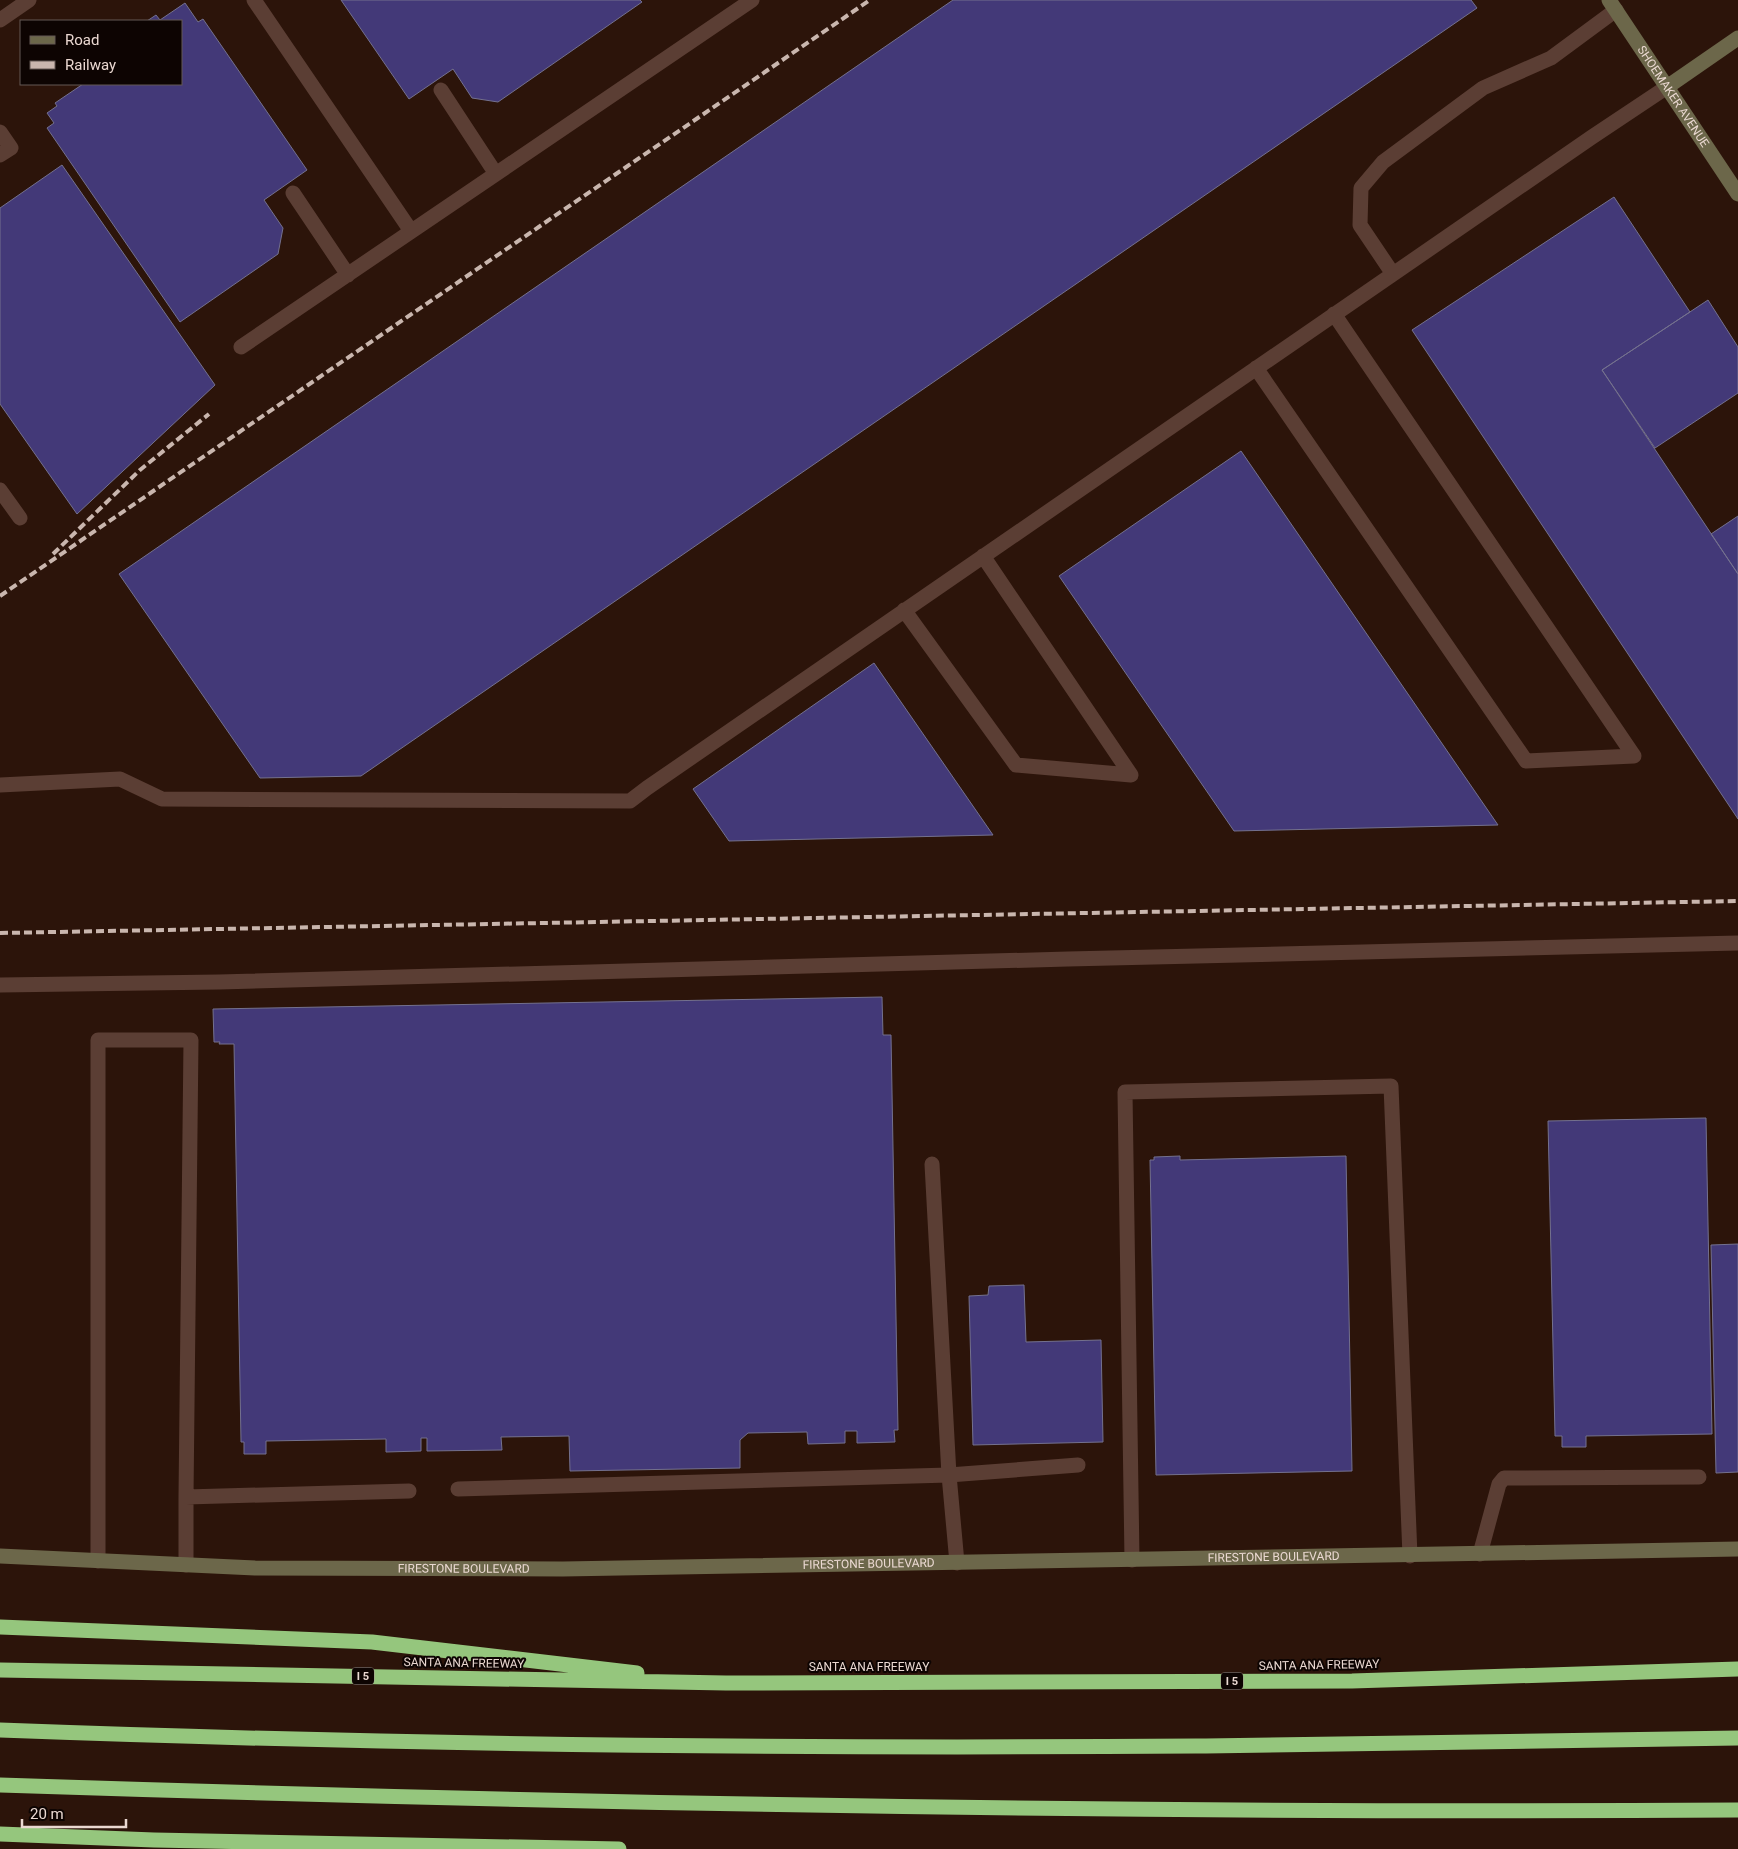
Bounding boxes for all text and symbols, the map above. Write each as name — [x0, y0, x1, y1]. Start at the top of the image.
legend — [20, 20, 182, 85]
text: Road — [65, 31, 99, 49]
street label: SHOEMAKER AVENUE — [1634, 43, 1712, 150]
text: Railway — [65, 56, 116, 74]
street label: FIRESTONE BOULEVARD — [1207, 1549, 1340, 1565]
street label: FIRESTONE BOULEVARD — [803, 1556, 935, 1572]
street label: FIRESTONE BOULEVARD — [398, 1561, 530, 1576]
street label: SANTA ANA FREEWAY — [404, 1655, 525, 1671]
street label: SANTA ANA FREEWAY — [1259, 1657, 1380, 1673]
street label: SANTA ANA FREEWAY — [809, 1660, 930, 1674]
road number: I 5 — [352, 1668, 374, 1684]
road number: I 5 — [1221, 1672, 1243, 1690]
scale bar — [22, 1796, 126, 1828]
text: 20 m — [30, 1805, 64, 1823]

